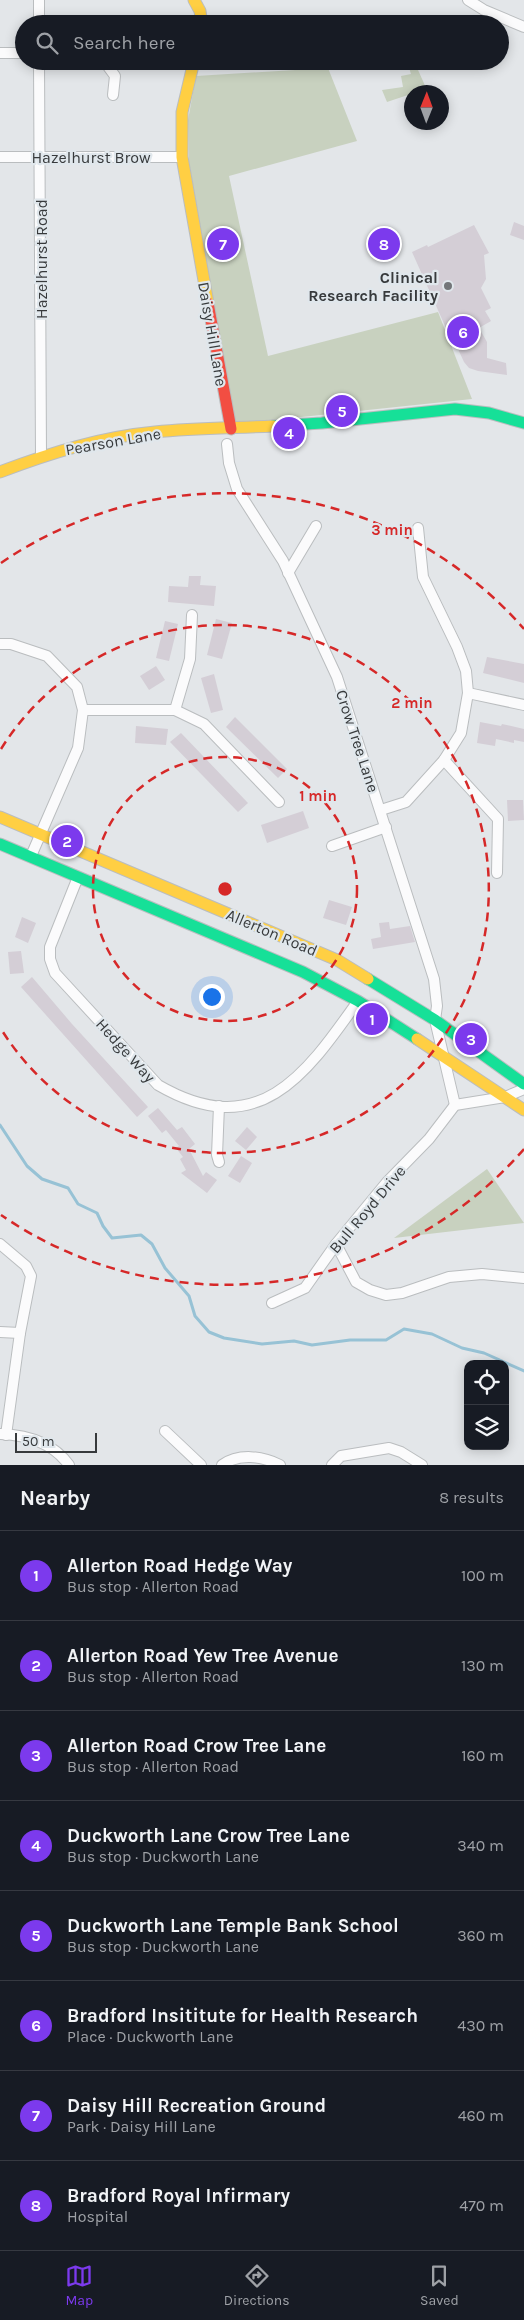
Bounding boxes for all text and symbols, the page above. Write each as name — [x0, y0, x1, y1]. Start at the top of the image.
search box — [15, 15, 509, 70]
icon: search — [33, 29, 61, 57]
text: Search here — [73, 32, 175, 54]
north arrow — [404, 85, 449, 130]
street label: Hazelhurst Brow — [31, 148, 151, 167]
street label: Hazelhurst Road — [32, 199, 51, 319]
pin: 7 — [207, 225, 239, 263]
pin: 8 — [368, 225, 400, 263]
place label: Clinical Research Facility — [308, 268, 438, 305]
street label: Daisy Hill Lane — [194, 280, 231, 388]
marker: Clinical Research Facility — [442, 280, 454, 292]
pin: 6 — [447, 313, 479, 351]
pin: 5 — [326, 392, 358, 430]
pin: 4 — [273, 414, 305, 452]
street label: Pearson Lane — [64, 424, 162, 459]
text: 3 min — [371, 521, 413, 539]
street label: Crow Tree Lane — [332, 687, 383, 795]
text: 2 min — [391, 694, 433, 712]
text: 1 min — [299, 787, 337, 805]
pin: 2 — [51, 822, 83, 860]
centre of rings — [216, 880, 234, 898]
street label: Allerton Road — [223, 905, 320, 960]
your location — [199, 984, 225, 1010]
pin: 1 — [356, 1000, 388, 1038]
street label: Hedge Way — [92, 1014, 160, 1087]
pin: 3 — [455, 1020, 487, 1058]
street label: Bull Royd Drive — [325, 1161, 410, 1257]
map controls — [464, 1360, 509, 1450]
button: locate — [464, 1360, 509, 1405]
button: layers — [464, 1405, 509, 1450]
scale bar — [15, 1430, 98, 1453]
text: 50 m — [22, 1433, 55, 1450]
text: Nearby — [20, 1486, 90, 1510]
text: 8 results — [439, 1488, 504, 1507]
text: Allerton Road Hedge Way — [67, 1555, 292, 1577]
text: 1 — [33, 1566, 39, 1585]
text: 100 m — [461, 1566, 504, 1585]
text: Bus stop · Allerton Road — [67, 1577, 239, 1596]
text: Allerton Road Yew Tree Avenue — [67, 1645, 338, 1667]
text: 2 — [31, 1656, 41, 1675]
text: 130 m — [461, 1656, 504, 1675]
text: Bus stop · Allerton Road — [67, 1667, 239, 1686]
text: Allerton Road Crow Tree Lane — [67, 1735, 326, 1757]
text: 3 — [31, 1746, 41, 1765]
text: 160 m — [461, 1746, 504, 1765]
text: Bus stop · Allerton Road — [67, 1757, 239, 1776]
text: Duckworth Lane Crow Tree Lane — [67, 1825, 350, 1847]
text: 4 — [31, 1836, 41, 1855]
text: 340 m — [457, 1836, 504, 1855]
text: Bus stop · Duckworth Lane — [67, 1847, 259, 1866]
text: Duckworth Lane Temple Bank School — [67, 1915, 399, 1937]
text: 5 — [31, 1926, 41, 1945]
text: 360 m — [457, 1926, 504, 1945]
text: Bus stop · Duckworth Lane — [67, 1937, 259, 1956]
text: Bradford Insititute for Health Research — [67, 2005, 418, 2027]
text: 6 — [31, 2016, 41, 2035]
text: 430 m — [457, 2016, 504, 2035]
text: Place · Duckworth Lane — [67, 2027, 233, 2046]
text: Daisy Hill Recreation Ground — [67, 2095, 326, 2117]
text: 7 — [32, 2106, 40, 2125]
text: 460 m — [458, 2106, 504, 2125]
text: Park · Daisy Hill Lane — [67, 2117, 216, 2136]
text: Bradford Royal Infirmary — [67, 2185, 290, 2207]
text: 8 — [31, 2196, 41, 2215]
text: 470 m — [459, 2196, 504, 2215]
text: Hospital — [67, 2207, 128, 2226]
tab: Map — [65, 2262, 93, 2309]
tab: Directions — [224, 2262, 290, 2309]
tab: Saved — [420, 2262, 459, 2309]

